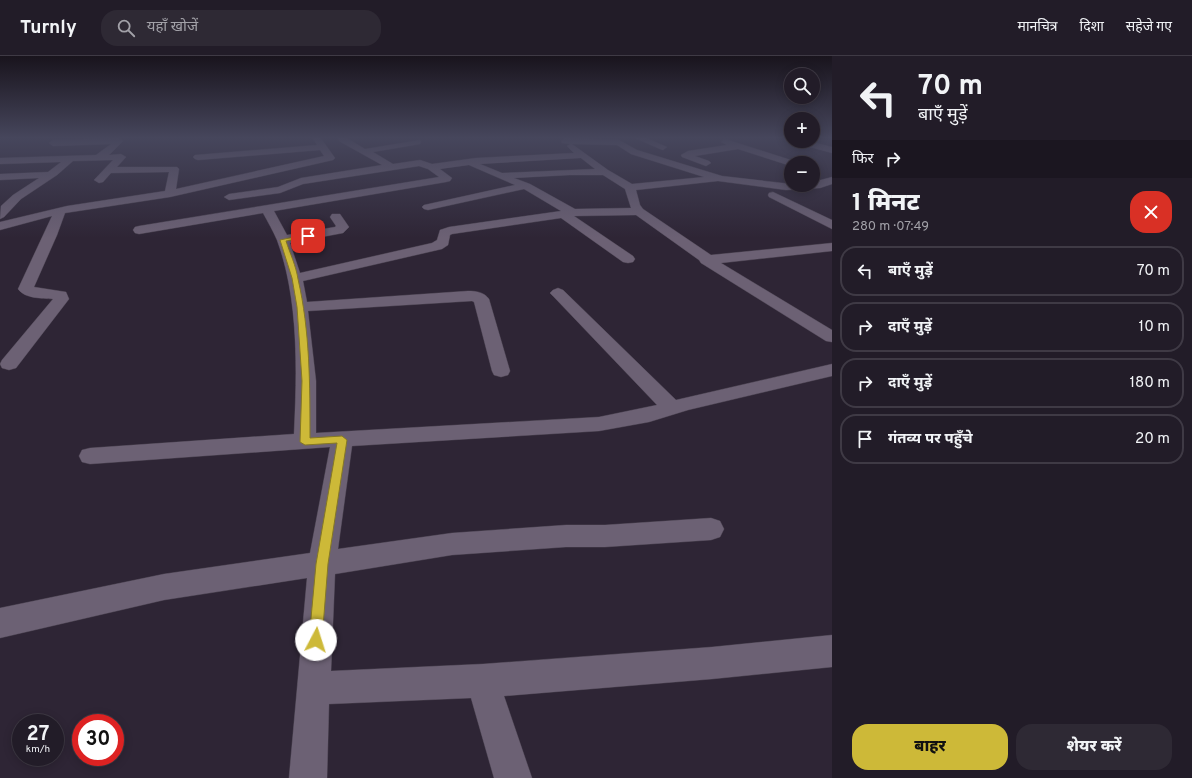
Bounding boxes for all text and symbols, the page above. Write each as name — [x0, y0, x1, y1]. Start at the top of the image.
search box — [101, 10, 381, 46]
text: Turnly — [20, 16, 77, 40]
icon: search — [115, 17, 137, 39]
text: यहाँ खोजें — [147, 18, 198, 37]
text: मानचित्र — [1018, 19, 1058, 36]
text: दिशा — [1080, 19, 1104, 36]
text: सहेजे गए — [1126, 19, 1172, 36]
map controls — [784, 68, 820, 192]
button: search — [784, 68, 820, 104]
text: 70 m — [918, 69, 983, 105]
icon: left — [852, 72, 904, 124]
text: बाएँ मुड़ें — [918, 104, 968, 127]
button: + — [784, 112, 820, 148]
icon: right — [882, 148, 904, 170]
text: फिर — [852, 150, 874, 169]
button: − — [784, 156, 820, 192]
text: 1 मिनट — [852, 189, 920, 219]
button: close — [1130, 191, 1172, 233]
pin — [291, 219, 325, 253]
text: 280 m · 07:49 — [852, 219, 929, 235]
icon: arrive — [297, 225, 319, 247]
icon: left — [854, 260, 876, 282]
text: बाएँ मुड़ें — [888, 262, 933, 281]
text: 70 m — [1137, 262, 1170, 281]
icon: right — [854, 316, 876, 338]
text: दाएँ मुड़ें — [888, 318, 932, 337]
text: 10 m — [1139, 318, 1170, 337]
icon: right — [854, 372, 876, 394]
text: दाएँ मुड़ें — [888, 374, 932, 393]
text: 180 m — [1130, 374, 1170, 393]
icon: arrive — [854, 428, 876, 450]
text: गंतव्य पर पहुँचे — [888, 430, 973, 449]
text: 20 m — [1135, 430, 1170, 449]
position arrow — [295, 619, 337, 661]
speed limit sign: 30 — [72, 714, 124, 766]
text: 27 — [27, 722, 49, 748]
button: बाहर — [852, 724, 1008, 770]
button: शेयर करें — [1016, 724, 1172, 770]
text: km/h — [26, 743, 50, 756]

